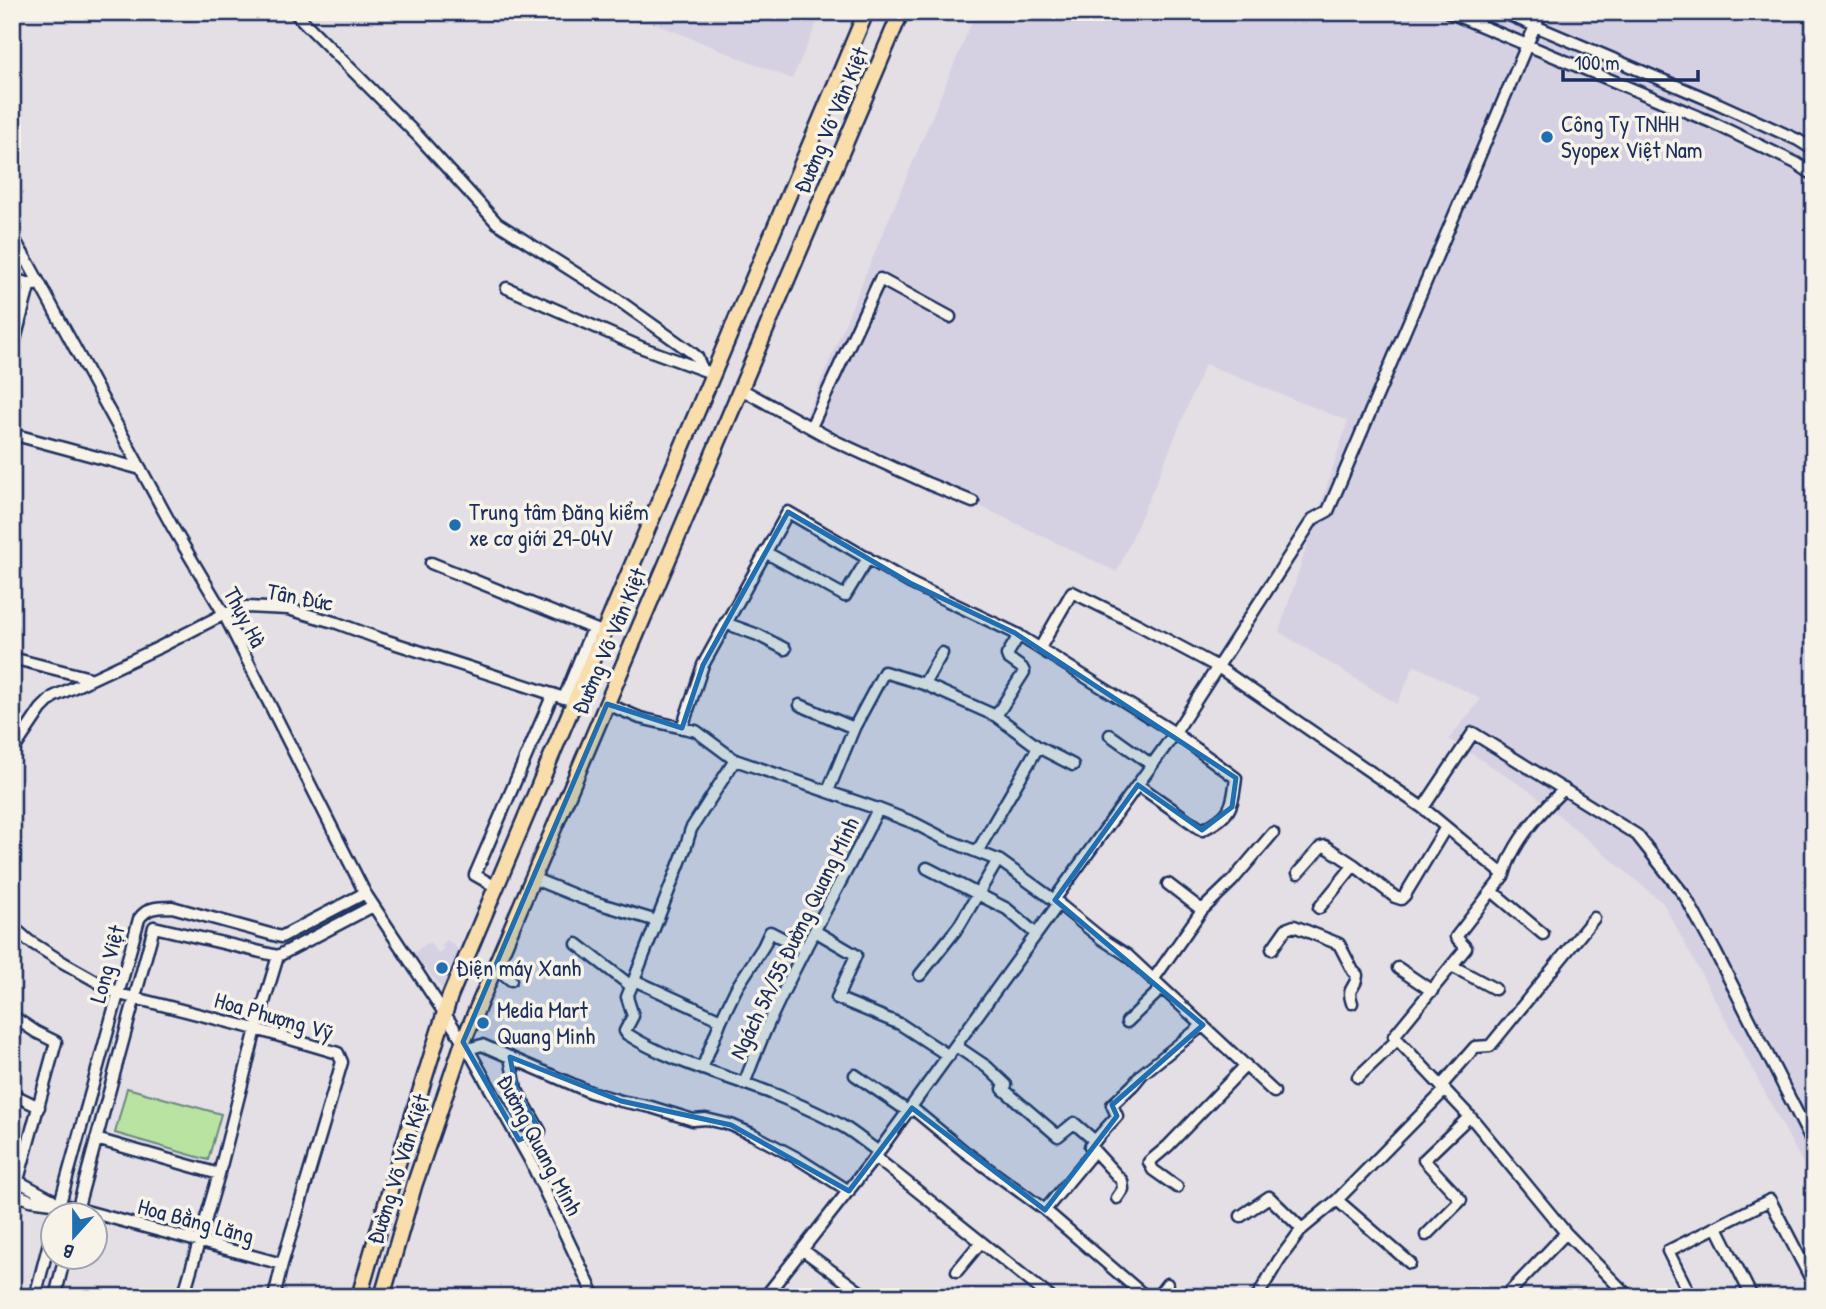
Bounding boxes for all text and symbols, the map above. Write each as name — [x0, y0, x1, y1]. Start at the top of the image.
scale bar — [1563, 38, 1698, 82]
street label: Đường Võ Văn Kiệt — [786, 41, 876, 198]
text: 100 m — [1574, 48, 1620, 77]
place label: Công Ty TNHH Syopex Việt Nam — [1561, 108, 1702, 165]
marker: Công Ty TNHH Syopex Việt Nam — [1539, 129, 1555, 145]
place label: Trung tâm Đăng kiểm xe cơ giới 29-04V — [469, 496, 649, 553]
marker: Trung tâm Đăng kiểm xe cơ giới 29-04V — [447, 517, 463, 533]
street label: Đường Võ Văn Kiệt — [564, 562, 654, 719]
street label: Tân Đức — [265, 575, 336, 618]
street label: Thụy Hà — [217, 581, 274, 652]
street label: Ngách 5A/55 Đường Quang Minh — [721, 811, 866, 1064]
street label: Long Việt — [81, 921, 132, 1006]
place label: Điện máy Xanh — [456, 952, 582, 983]
marker: Điện máy Xanh — [434, 960, 450, 976]
street label: Hoa Phượng Vỹ — [211, 984, 337, 1047]
place label: Media Mart Quang Minh — [497, 994, 595, 1051]
marker: Media Mart Quang Minh — [475, 1015, 491, 1031]
street label: Đường Quang Minh — [490, 1069, 591, 1221]
street label: Đường Võ Văn Kiệt — [359, 1089, 437, 1248]
street label: Hoa Bằng Lăng — [135, 1190, 258, 1251]
north arrow — [38, 1200, 108, 1270]
text: B — [58, 1238, 77, 1266]

